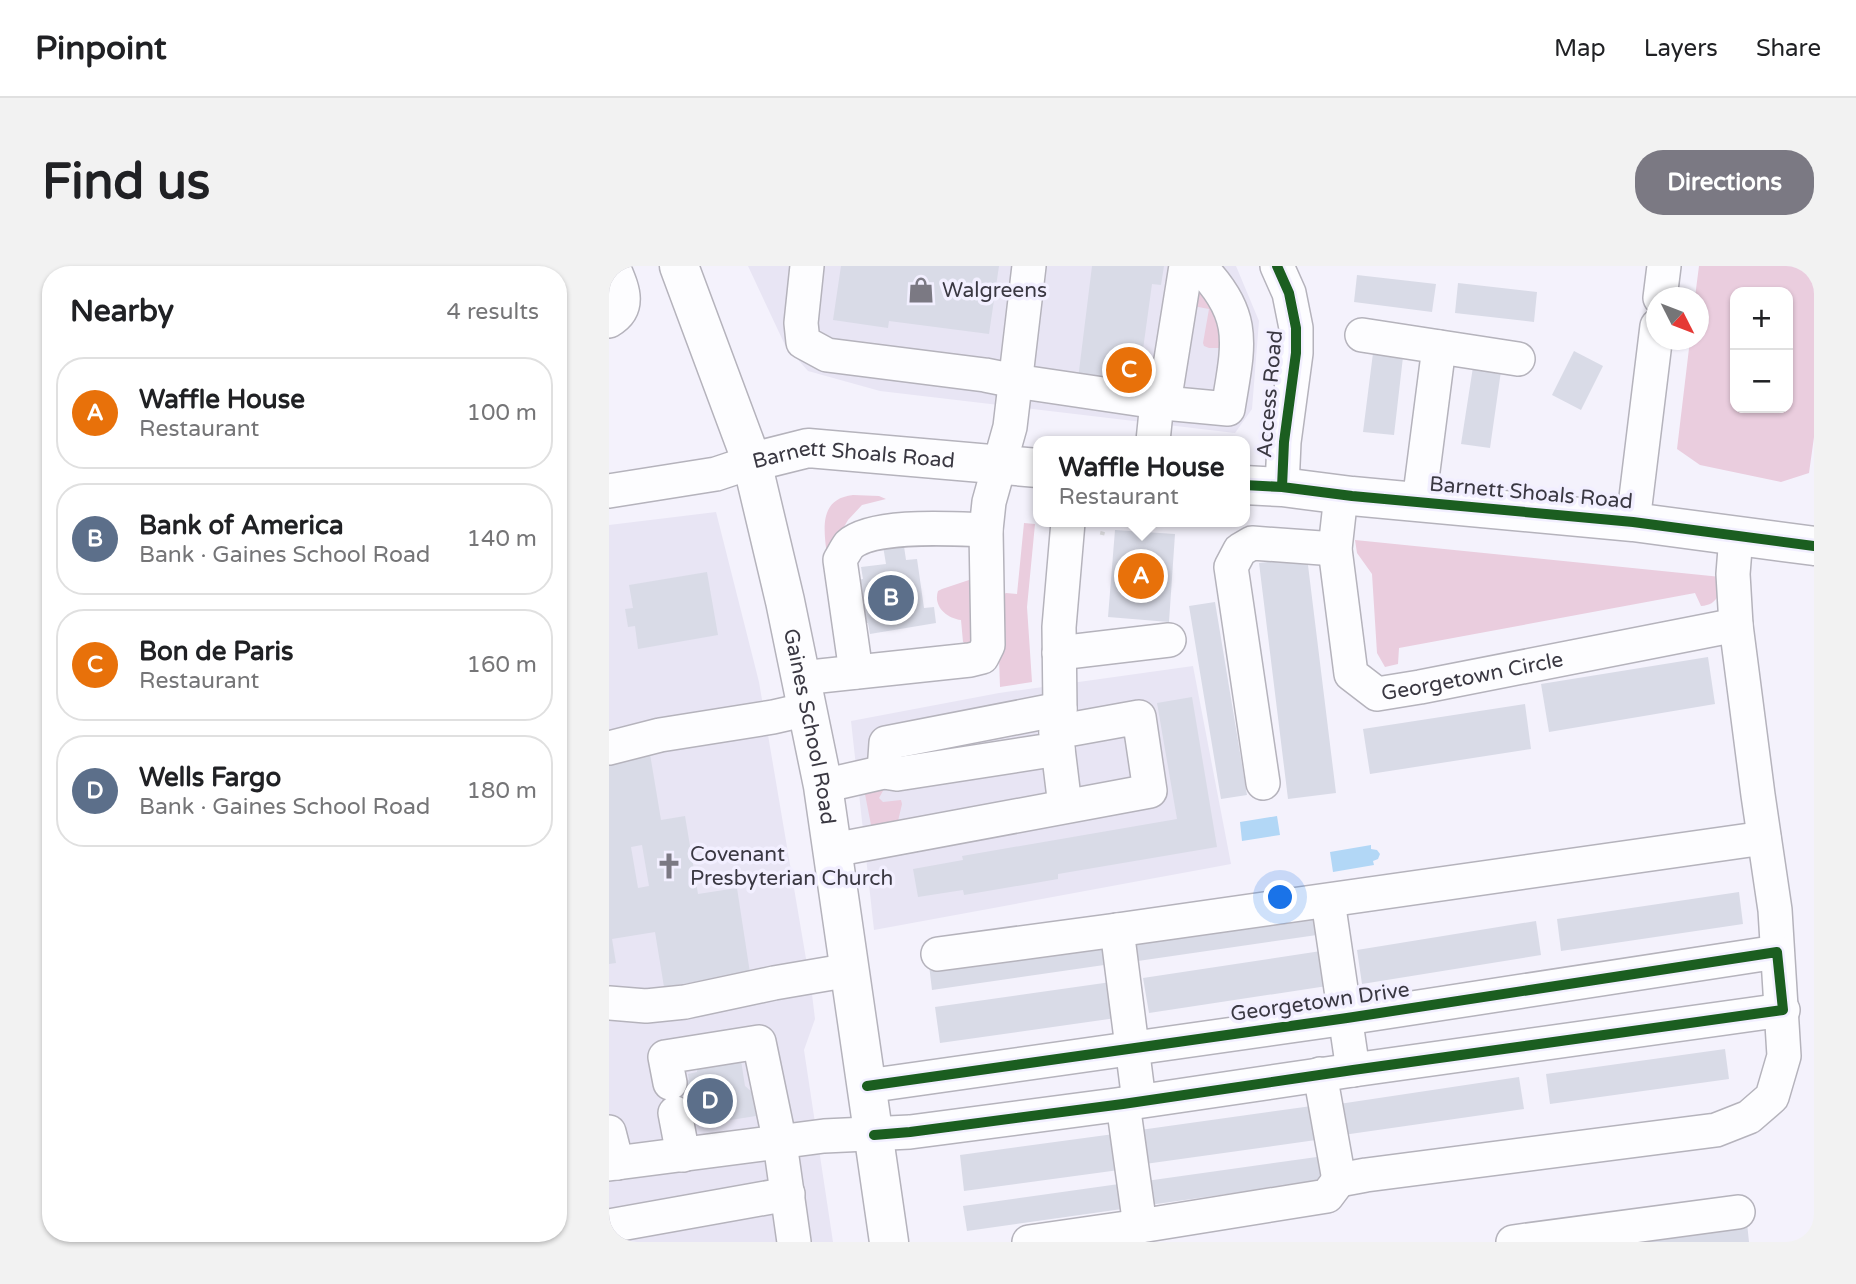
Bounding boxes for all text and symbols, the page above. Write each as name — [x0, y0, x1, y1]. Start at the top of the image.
text: Pinpoint — [35, 29, 167, 68]
text: Map — [1554, 34, 1606, 63]
text: Layers — [1644, 34, 1718, 63]
text: Share — [1756, 34, 1821, 63]
button: Directions — [1635, 150, 1814, 215]
text: Find us — [42, 153, 210, 212]
shop icon: Walgreens — [906, 275, 936, 305]
place label: Walgreens — [942, 278, 1047, 303]
north arrow — [1646, 287, 1709, 350]
map controls — [1730, 287, 1793, 413]
button: + — [1730, 287, 1793, 350]
text: Nearby — [70, 293, 174, 330]
text: 4 results — [446, 298, 539, 326]
street label: Access Road — [1252, 329, 1288, 459]
pin: C — [1106, 344, 1152, 396]
button: − — [1730, 350, 1793, 413]
text: Waffle House — [139, 384, 305, 415]
text: A — [86, 399, 104, 427]
text: 100 m — [467, 399, 537, 427]
text: Restaurant — [139, 415, 259, 443]
street label: Barnett Shoals Road — [750, 435, 956, 474]
popup — [1033, 436, 1250, 527]
text: Waffle House — [1059, 452, 1224, 483]
street label: Barnett Shoals Road — [1428, 472, 1634, 514]
text: Restaurant — [1059, 483, 1179, 511]
text: Bank of America — [139, 510, 344, 541]
text: B — [87, 525, 103, 553]
text: 140 m — [467, 525, 537, 553]
text: Bank · Gaines School Road — [139, 541, 430, 569]
pin: A — [1118, 550, 1164, 602]
pin: B — [868, 572, 914, 624]
street label: Gaines School Road — [778, 626, 841, 826]
text: Bon de Paris — [139, 636, 294, 667]
street label: Georgetown Circle — [1379, 647, 1565, 706]
text: C — [87, 651, 103, 679]
text: 160 m — [467, 651, 537, 679]
text: Restaurant — [139, 667, 259, 695]
text: Wells Fargo — [139, 762, 281, 793]
text: D — [86, 777, 104, 805]
text: 180 m — [467, 777, 537, 805]
text: Bank · Gaines School Road — [139, 793, 430, 821]
place label: Covenant Presbyterian Church — [690, 842, 893, 891]
church icon: Covenant Presbyterian Church — [654, 851, 684, 881]
your location — [1263, 880, 1297, 914]
street label: Georgetown Drive — [1229, 977, 1411, 1027]
pin: D — [687, 1075, 733, 1127]

